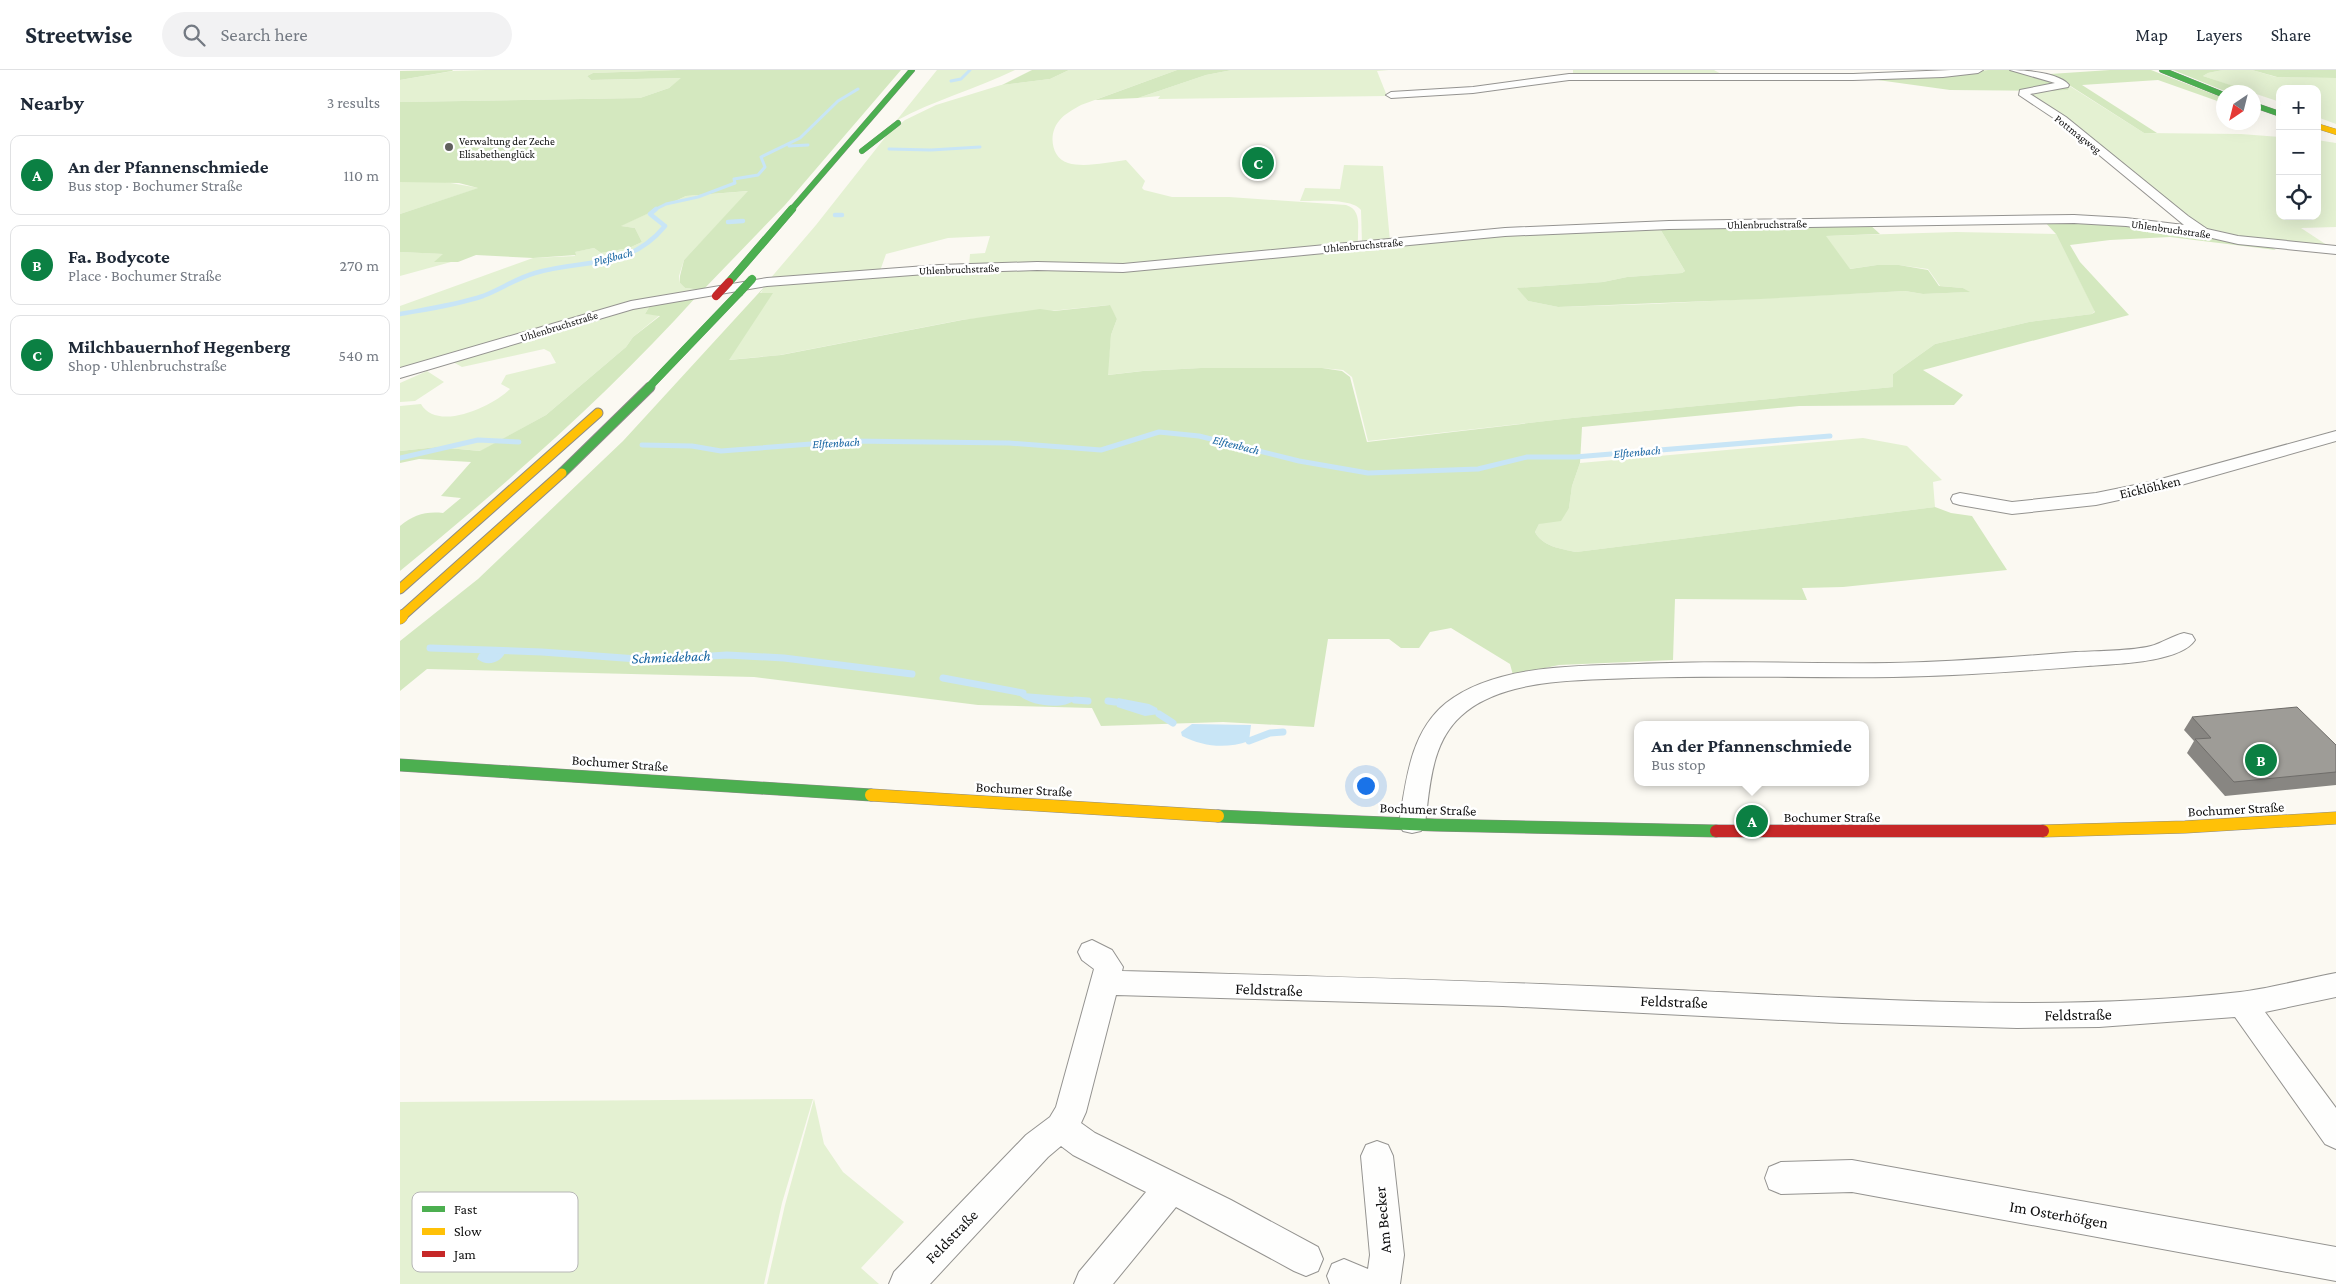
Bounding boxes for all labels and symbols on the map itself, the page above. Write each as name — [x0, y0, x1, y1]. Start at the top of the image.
north arrow — [2216, 85, 2261, 130]
street label: Pottmagweg — [2052, 112, 2104, 157]
place label: Verwaltung der Zeche Elisabethenglück — [459, 135, 555, 161]
marker: Verwaltung der Zeche Elisabethenglück — [443, 141, 455, 153]
pin: C — [1242, 144, 1274, 182]
street label: Uhlenbruchstraße — [1727, 217, 1807, 231]
street label: Uhlenbruchstraße — [2130, 217, 2212, 241]
street label: Uhlenbruchstraße — [1323, 236, 1404, 254]
water label: Pleßbach — [592, 245, 634, 269]
street label: Uhlenbruchstraße — [919, 262, 999, 276]
street label: Uhlenbruchstraße — [519, 308, 599, 343]
water label: Elftenbach — [1211, 432, 1261, 458]
water label: Elftenbach — [812, 435, 860, 451]
water label: Elftenbach — [1613, 443, 1662, 461]
street label: Eicklöhken — [2118, 472, 2183, 502]
water label: Schmiedebach — [631, 648, 711, 666]
pin: B — [2245, 741, 2277, 779]
street label: Bochumer Straße — [571, 752, 669, 774]
your location — [1353, 773, 1379, 799]
street label: Bochumer Straße — [975, 778, 1073, 800]
street label: Bochumer Straße — [2187, 798, 2285, 820]
street label: Bochumer Straße — [1379, 799, 1477, 819]
pin: A — [1736, 802, 1768, 840]
street label: Bochumer Straße — [1784, 809, 1880, 825]
street label: Feldstraße — [1235, 980, 1303, 999]
street label: Feldstraße — [1640, 992, 1708, 1011]
street label: Feldstraße — [2044, 1005, 2112, 1024]
street label: Am Becker — [1371, 1185, 1394, 1254]
legend — [412, 1192, 578, 1272]
street label: Im Osterhöfgen — [2008, 1197, 2110, 1233]
text: Fast — [454, 1201, 478, 1217]
street label: Feldstraße — [922, 1206, 981, 1267]
text: Slow — [454, 1223, 482, 1239]
text: Jam — [452, 1246, 476, 1262]

